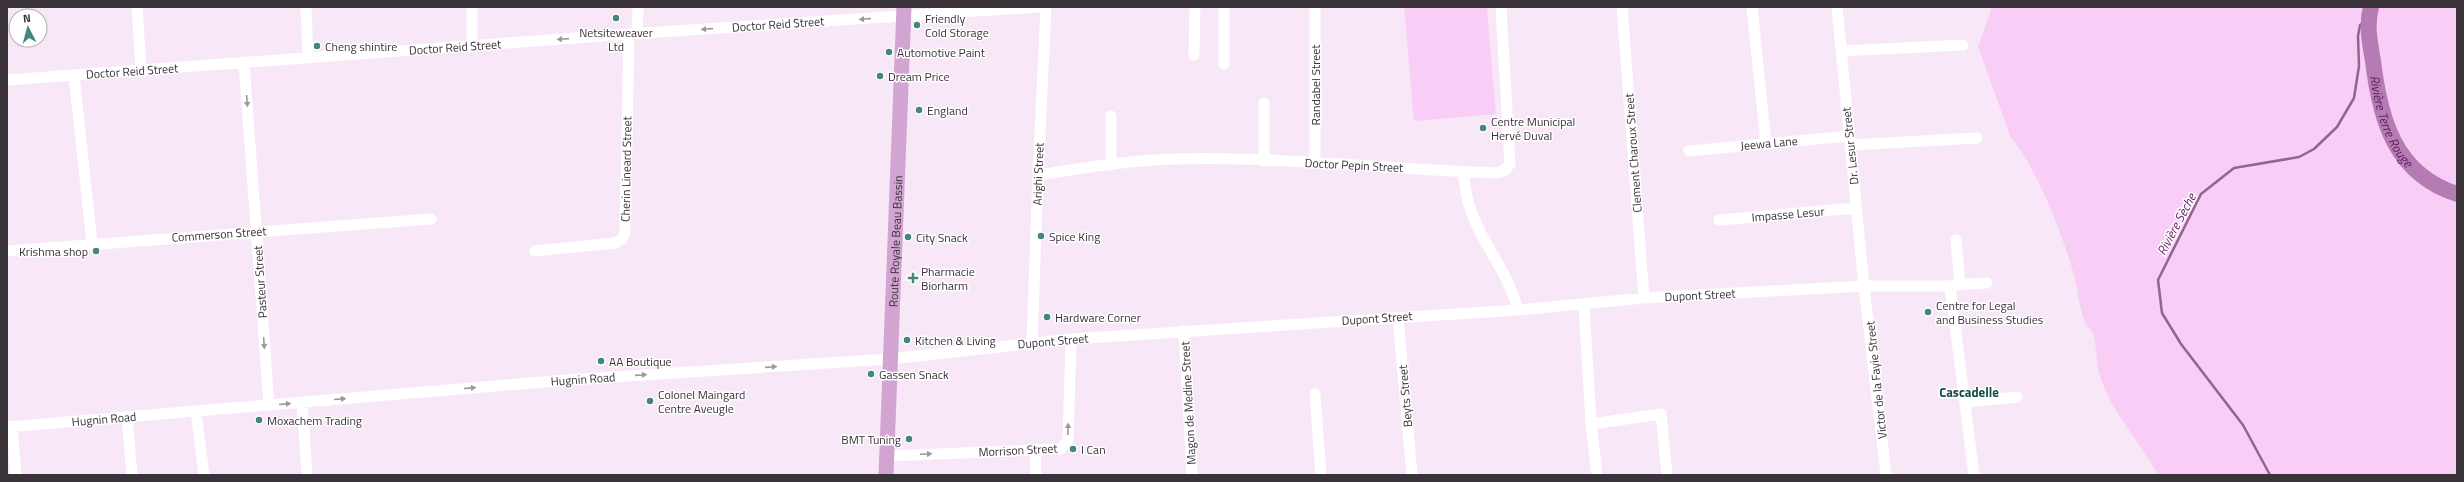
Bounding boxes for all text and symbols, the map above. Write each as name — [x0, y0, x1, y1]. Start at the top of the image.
north arrow — [8, 8, 48, 48]
place label: Friendly Cold Storage — [925, 9, 989, 42]
text: N — [22, 10, 32, 26]
street label: Doctor Reid Street — [731, 11, 826, 37]
marker: Netsiteweaver Ltd — [611, 13, 621, 23]
one-way arrow — [858, 16, 871, 22]
marker: Friendly Cold Storage — [912, 20, 922, 30]
place label: Netsiteweaver Ltd — [579, 23, 653, 56]
one-way arrow — [701, 25, 713, 32]
street label: Doctor Reid Street — [408, 34, 503, 60]
one-way arrow — [557, 35, 569, 42]
place label: Cheng shintire — [325, 37, 397, 56]
marker: Cheng shintire — [312, 41, 322, 51]
place label: Automotive Paint — [897, 43, 986, 62]
street label: Randabel Street — [1306, 44, 1325, 125]
marker: Automotive Paint — [884, 47, 894, 57]
street label: Doctor Reid Street — [85, 58, 180, 84]
place label: Dream Price — [888, 67, 950, 86]
marker: Dream Price — [875, 71, 885, 81]
water label: Rivière Terre Rouge — [2365, 74, 2419, 172]
street label: Clement Charoux Street — [1619, 92, 1647, 213]
one-way arrow — [243, 95, 250, 107]
place label: England — [927, 101, 968, 120]
marker: England — [914, 105, 924, 115]
street label: Dr. Lesur Street — [1836, 105, 1864, 186]
place label: Centre Municipal Hervé Duval — [1491, 112, 1575, 145]
street label: Cherin Lineard Street — [616, 115, 636, 222]
marker: Centre Municipal Hervé Duval — [1478, 123, 1488, 133]
street label: Jeewa Lane — [1740, 131, 1798, 155]
street label: Arighi Street — [1027, 142, 1049, 206]
street label: Doctor Pepin Street — [1304, 153, 1405, 177]
street label: Route Royale Beau Bassin — [883, 175, 907, 307]
water label: Rivière Sèche — [2151, 189, 2201, 259]
street label: Impasse Lesur — [1751, 201, 1825, 227]
street label: Commerson Street — [171, 221, 268, 247]
place label: Spice King — [1049, 227, 1100, 246]
place label: City Snack — [916, 228, 968, 247]
marker: Spice King — [1036, 231, 1046, 241]
marker: City Snack — [903, 232, 913, 242]
place label: Krishma shop — [19, 242, 88, 261]
street label: Pasteur Street — [248, 244, 272, 319]
marker: Krishma shop — [91, 246, 101, 256]
place label: Pharmacie Biorharm — [921, 262, 975, 295]
marker: Pharmacie Biorharm — [908, 273, 918, 283]
street label: Dupont Street — [1664, 284, 1737, 306]
place label: Centre for Legal and Business Studies — [1936, 296, 2044, 329]
street label: Dupont Street — [1341, 306, 1414, 330]
marker: Centre for Legal and Business Studies — [1923, 307, 1933, 317]
place label: Hardware Corner — [1055, 308, 1141, 327]
marker: Hardware Corner — [1042, 312, 1052, 322]
street label: Victor de la Fayie Street — [1860, 319, 1892, 440]
street label: Dupont Street — [1017, 328, 1090, 354]
place label: Kitchen & Living — [915, 331, 996, 350]
marker: Kitchen & Living — [902, 335, 912, 345]
one-way arrow — [261, 337, 268, 349]
street label: Magon de Medine Street — [1175, 340, 1201, 465]
place label: AA Boutique — [609, 352, 672, 371]
marker: AA Boutique — [596, 356, 606, 366]
one-way arrow — [765, 363, 777, 370]
street label: Beyts Street — [1393, 363, 1417, 428]
place label: Gassen Snack — [879, 365, 949, 384]
street label: Hugnin Road — [550, 367, 616, 391]
marker: Gassen Snack — [866, 369, 876, 379]
one-way arrow — [635, 372, 648, 378]
district label: Cascadelle — [1939, 382, 1999, 402]
one-way arrow — [464, 385, 476, 391]
place label: Colonel Maingard Centre Aveugle — [658, 385, 745, 418]
one-way arrow — [334, 396, 346, 402]
marker: Colonel Maingard Centre Aveugle — [645, 396, 655, 406]
one-way arrow — [279, 400, 291, 407]
street label: Hugnin Road — [71, 407, 137, 431]
place label: Moxachem Trading — [267, 411, 362, 430]
marker: Moxachem Trading — [254, 415, 264, 425]
one-way arrow — [1065, 423, 1072, 435]
place label: BMT Tuning — [841, 430, 901, 449]
marker: BMT Tuning — [904, 434, 914, 444]
street label: Morrison Street — [978, 438, 1059, 462]
place label: I Can — [1081, 440, 1106, 459]
marker: I Can — [1068, 444, 1078, 454]
one-way arrow — [920, 451, 933, 457]

